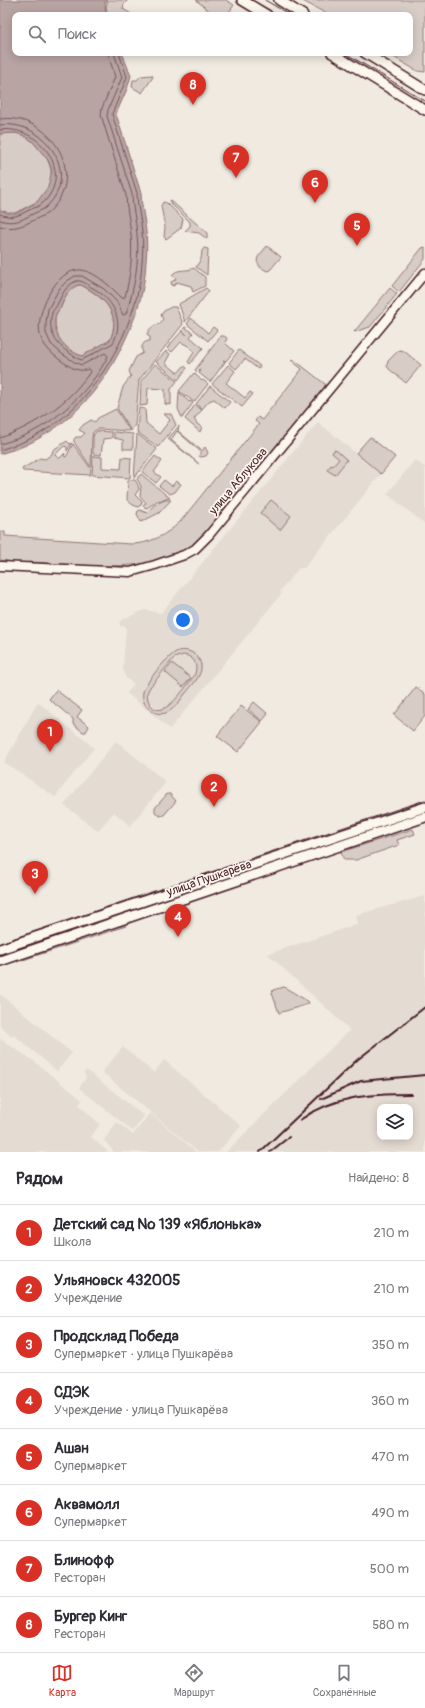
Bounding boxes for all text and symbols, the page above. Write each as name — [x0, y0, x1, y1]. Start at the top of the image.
search box — [12, 12, 413, 56]
icon: search — [26, 23, 48, 45]
text: Поиск — [58, 25, 97, 44]
pin: 8 — [180, 72, 206, 105]
pin: 7 — [223, 145, 249, 178]
pin: 6 — [302, 170, 328, 203]
pin: 5 — [344, 213, 370, 246]
street label: улица Аблукова — [205, 444, 271, 519]
your location — [173, 610, 193, 630]
pin: 1 — [37, 719, 63, 752]
pin: 2 — [201, 774, 227, 807]
street label: улица Пушкарёва — [164, 857, 254, 900]
pin: 3 — [22, 861, 48, 894]
pin: 4 — [165, 904, 191, 937]
map controls — [377, 1104, 413, 1140]
button: layers — [377, 1104, 413, 1140]
text: Рядом — [16, 1168, 63, 1189]
text: Найдено: 8 — [348, 1170, 409, 1186]
text: Детский сад № 139 «Яблонька» — [54, 1215, 261, 1234]
text: 1 — [26, 1225, 32, 1241]
text: 210 m — [373, 1225, 409, 1241]
text: Школа — [54, 1234, 91, 1250]
text: Ульяновск 432005 — [54, 1271, 180, 1290]
text: 2 — [25, 1281, 33, 1297]
text: 210 m — [373, 1281, 409, 1297]
text: Учреждение — [54, 1290, 122, 1306]
text: Продсклад Победа — [54, 1327, 179, 1346]
text: 3 — [25, 1337, 33, 1353]
text: 350 m — [371, 1337, 409, 1353]
text: Супермаркет · улица Пушкарёва — [54, 1346, 233, 1362]
text: СДЭК — [54, 1383, 90, 1402]
text: 4 — [25, 1393, 33, 1409]
text: 360 m — [371, 1393, 409, 1409]
text: Учреждение · улица Пушкарёва — [54, 1402, 228, 1418]
text: Ашан — [54, 1439, 89, 1458]
text: 5 — [25, 1449, 33, 1465]
text: 470 m — [371, 1449, 409, 1465]
text: Супермаркет — [54, 1458, 127, 1474]
text: Аквамолл — [54, 1495, 120, 1514]
text: 6 — [25, 1505, 33, 1521]
text: 490 m — [372, 1505, 409, 1521]
text: Супермаркет — [54, 1514, 127, 1530]
text: Блинофф — [54, 1551, 114, 1570]
text: 7 — [26, 1561, 32, 1577]
text: 500 m — [370, 1561, 409, 1577]
text: Ресторан — [54, 1570, 105, 1586]
text: Бургер Кинг — [54, 1607, 127, 1626]
text: 8 — [26, 1617, 32, 1633]
text: 580 m — [372, 1617, 409, 1633]
text: Ресторан — [54, 1626, 105, 1642]
tab: Карта — [49, 1662, 76, 1699]
tab: Маршрут — [174, 1662, 215, 1699]
tab: Сохранённые — [313, 1662, 376, 1699]

